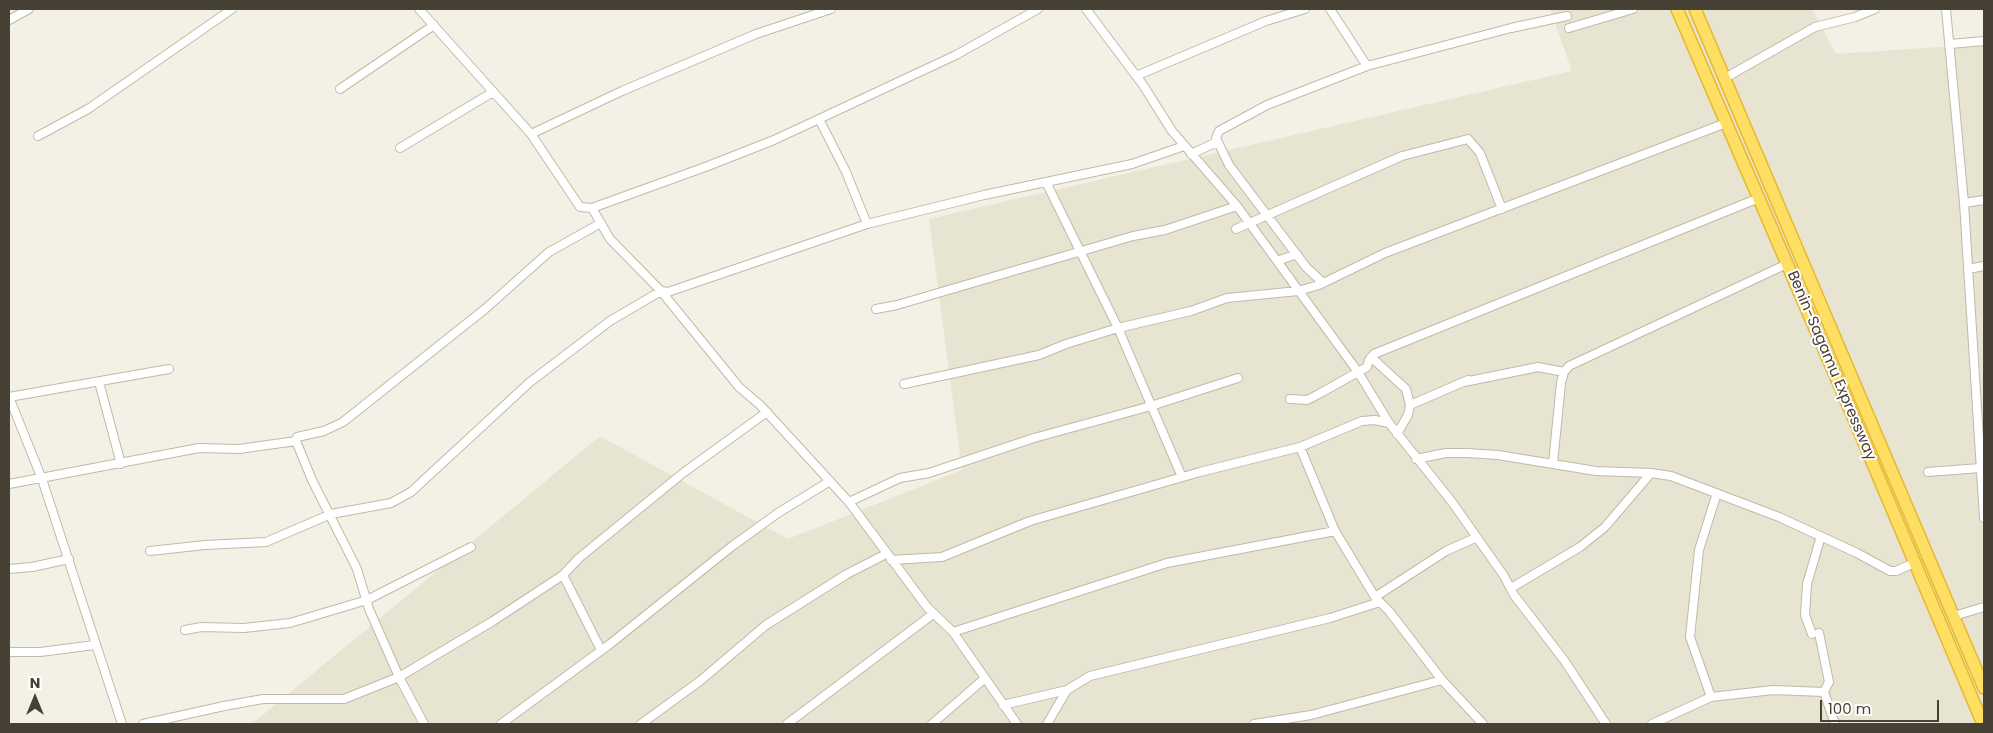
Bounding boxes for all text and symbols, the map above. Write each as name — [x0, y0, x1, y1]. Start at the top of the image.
street label: Benin-Sagamu Expressway — [1783, 268, 1879, 464]
north arrow — [10, 673, 60, 723]
text: N — [30, 673, 40, 693]
scale bar — [1823, 690, 1942, 722]
text: 100 m — [1828, 698, 1871, 719]

